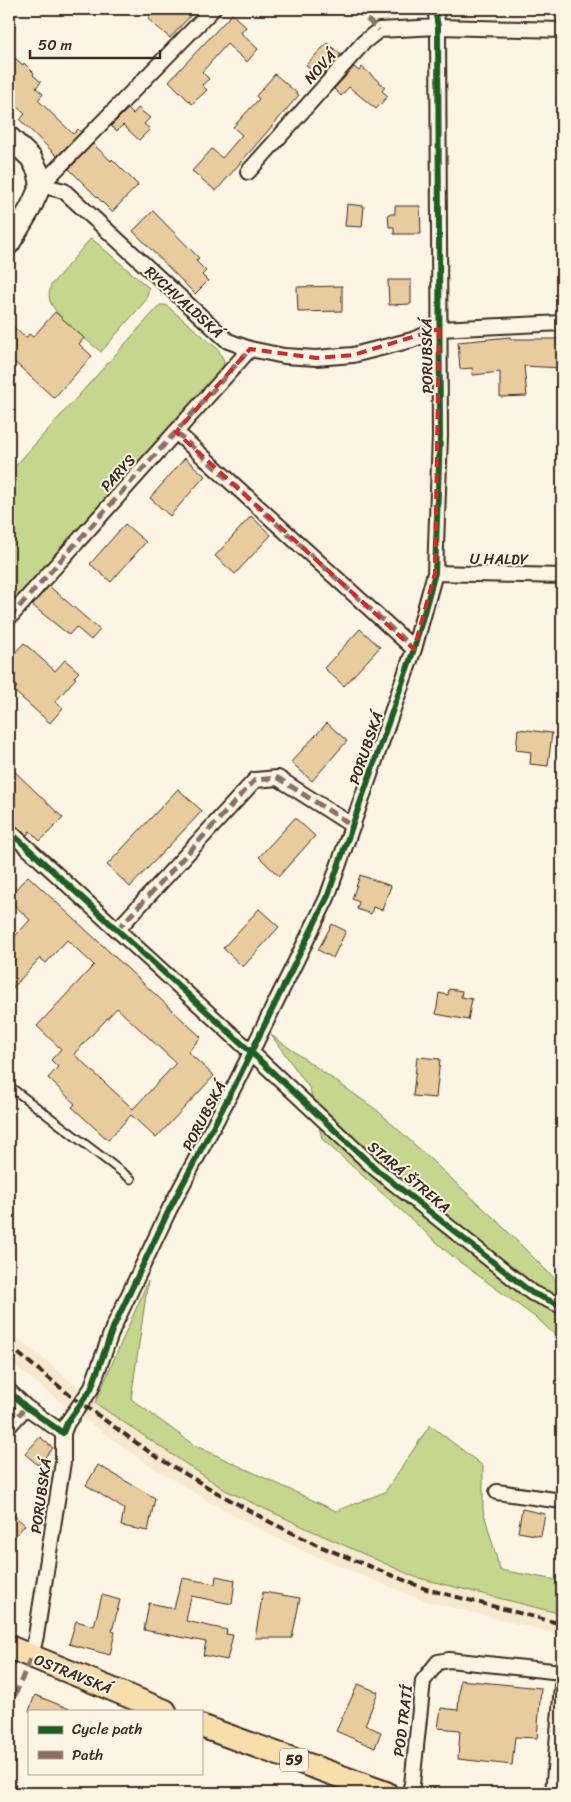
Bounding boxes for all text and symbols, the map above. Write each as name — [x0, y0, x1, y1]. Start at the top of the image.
scale bar — [30, 28, 160, 60]
text: 50 m — [38, 32, 73, 58]
street label: NOVÁ — [297, 42, 344, 90]
street label: RYCHVALDSKÁ — [139, 259, 231, 346]
street label: PORUBSKÁ — [413, 316, 441, 394]
street label: PARYS — [94, 448, 143, 498]
street label: U HALDY — [470, 545, 530, 573]
street label: PORUBSKÁ — [341, 706, 391, 788]
street label: PORUBSKÁ — [175, 1075, 234, 1156]
street label: STARÁ ŠTREKA — [362, 1134, 456, 1220]
street label: PORUBSKÁ — [23, 1455, 59, 1535]
street label: OSTRAVSKÁ — [30, 1647, 118, 1702]
street label: POD TRATÍ — [386, 1683, 420, 1758]
legend — [28, 1710, 202, 1774]
text: Cycle path — [72, 1716, 143, 1742]
text: Path — [72, 1742, 103, 1768]
road number: 59 — [280, 1748, 308, 1772]

